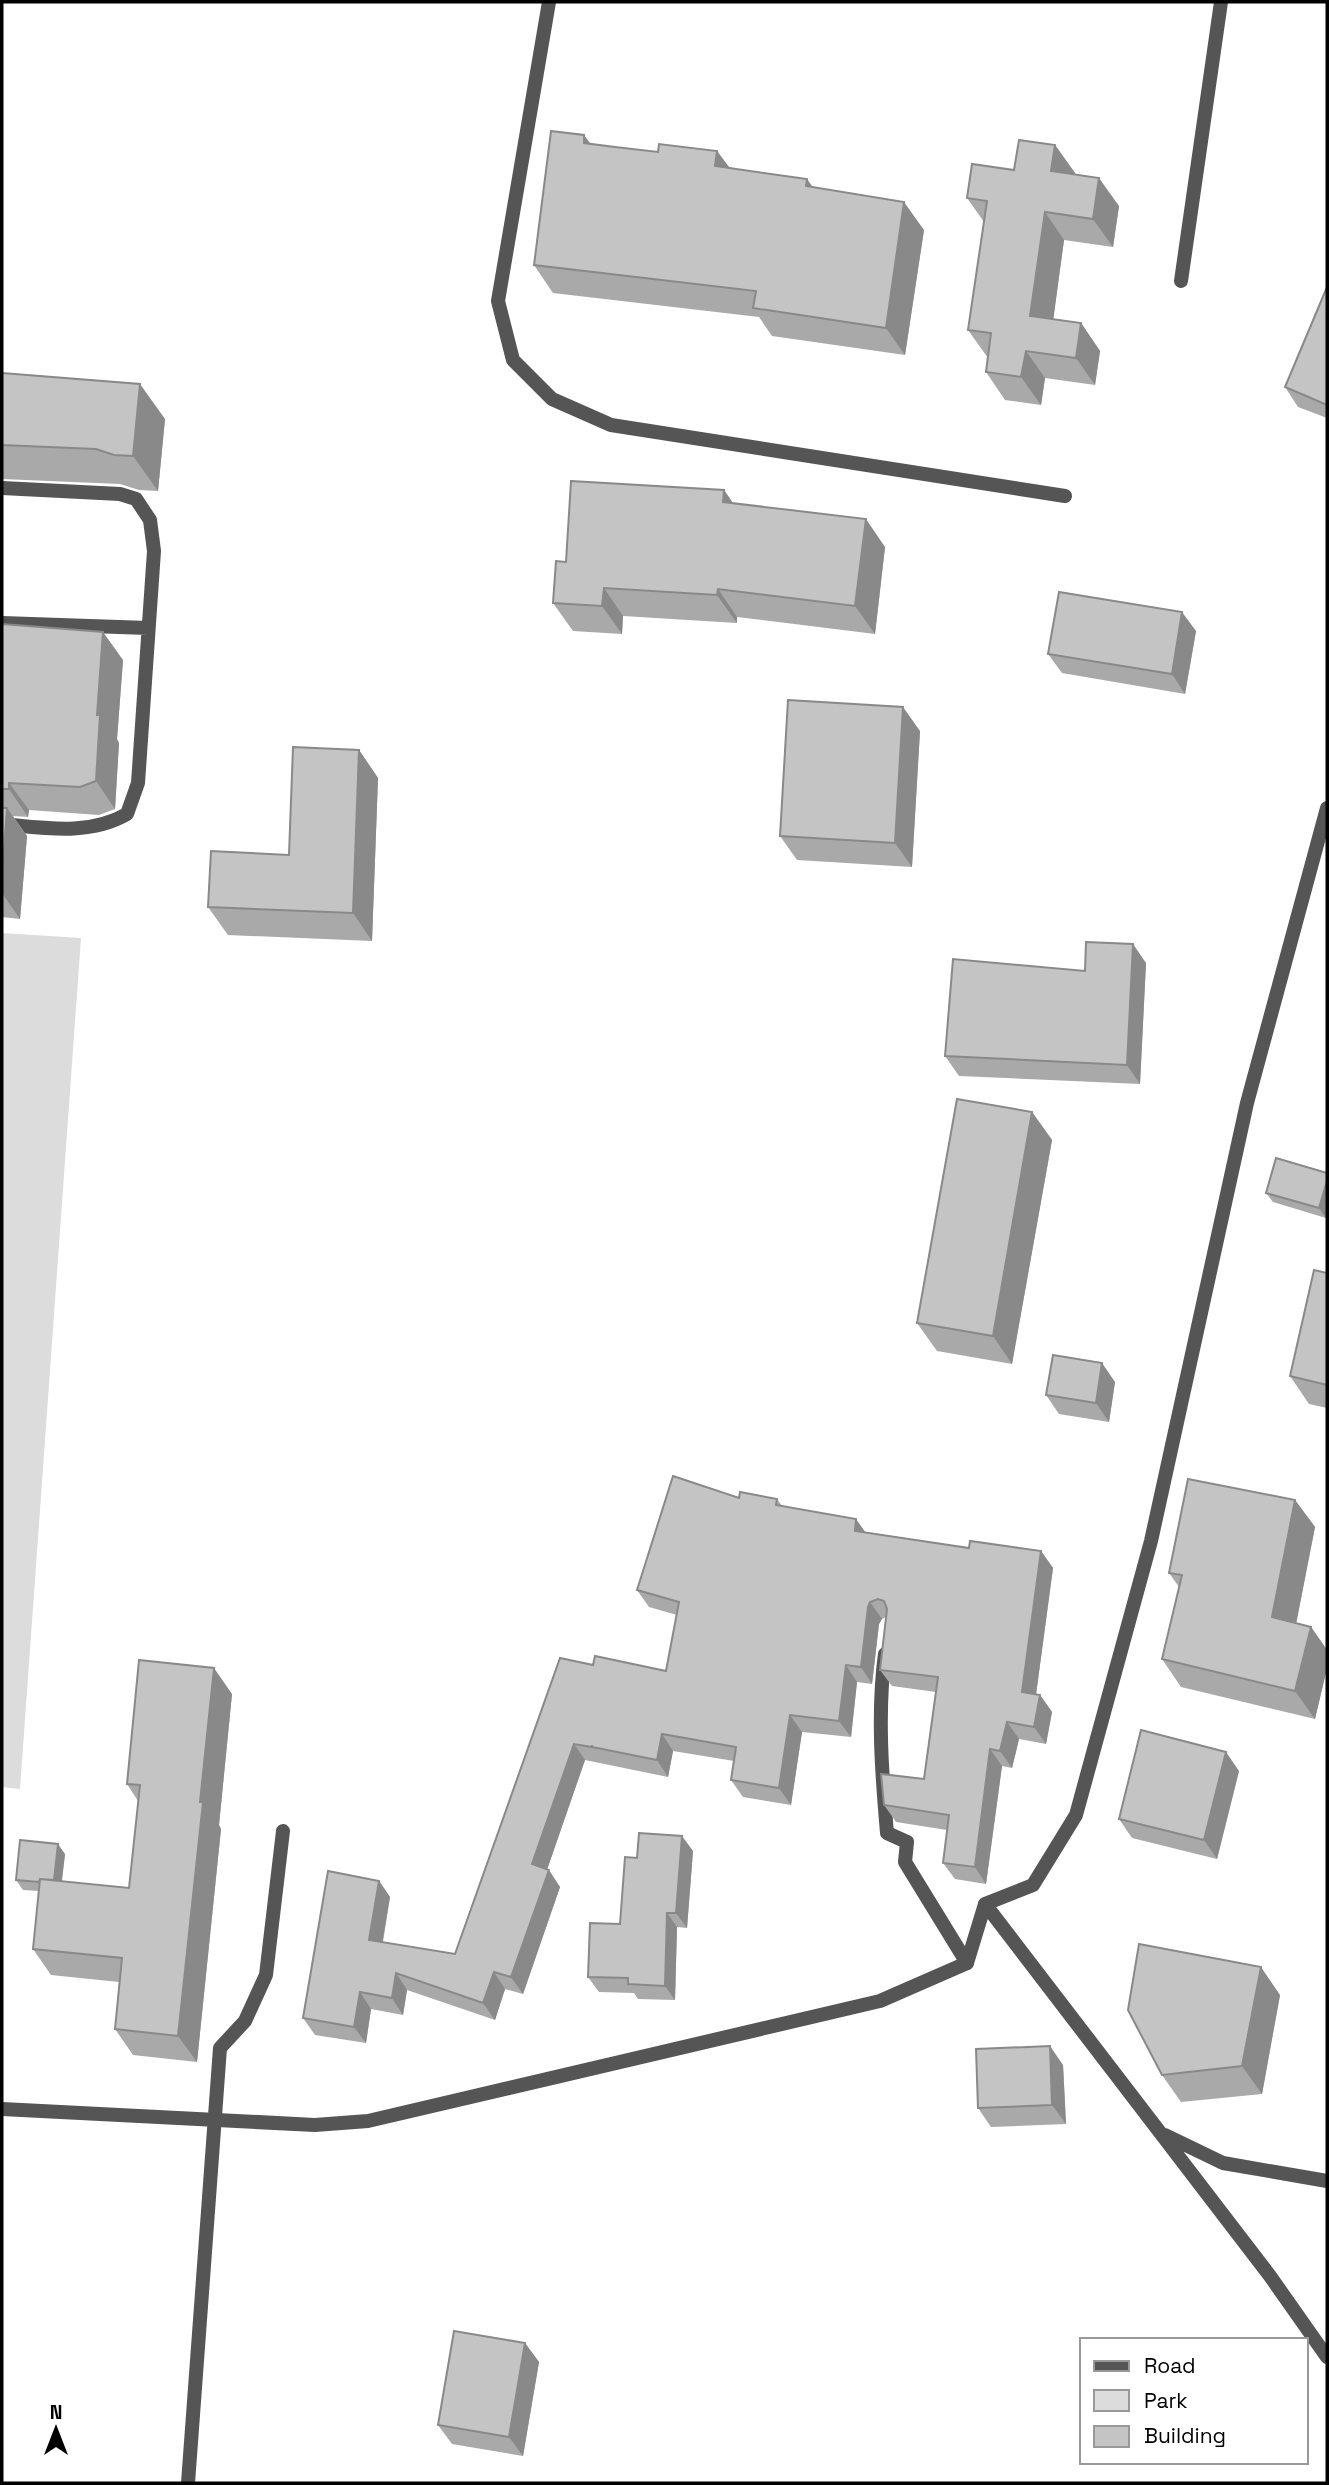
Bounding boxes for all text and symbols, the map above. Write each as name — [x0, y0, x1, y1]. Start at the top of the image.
legend — [1080, 2338, 1308, 2464]
text: Road — [1144, 2352, 1196, 2379]
text: Park — [1144, 2387, 1188, 2414]
north arrow — [21, 2394, 91, 2464]
text: N — [50, 2400, 62, 2425]
text: Building — [1144, 2422, 1226, 2449]

